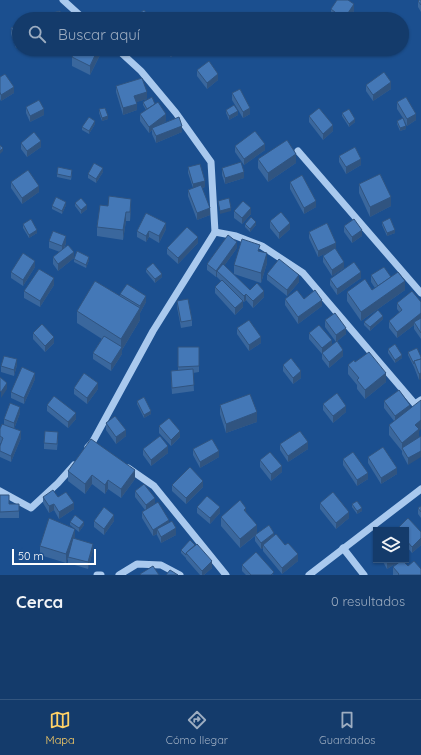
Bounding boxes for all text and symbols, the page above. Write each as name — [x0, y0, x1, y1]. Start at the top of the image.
search box — [12, 12, 409, 56]
icon: search — [26, 23, 48, 45]
text: Buscar aquí — [58, 25, 140, 44]
map controls — [373, 527, 409, 563]
button: layers — [373, 527, 409, 563]
scale bar — [12, 547, 96, 566]
text: 50 m — [18, 549, 44, 563]
text: Cerca — [16, 591, 63, 612]
text: 0 resultados — [331, 593, 405, 609]
tab: Mapa — [46, 709, 75, 747]
tab: Cómo llegar — [166, 709, 228, 747]
tab: Guardados — [319, 709, 375, 747]

